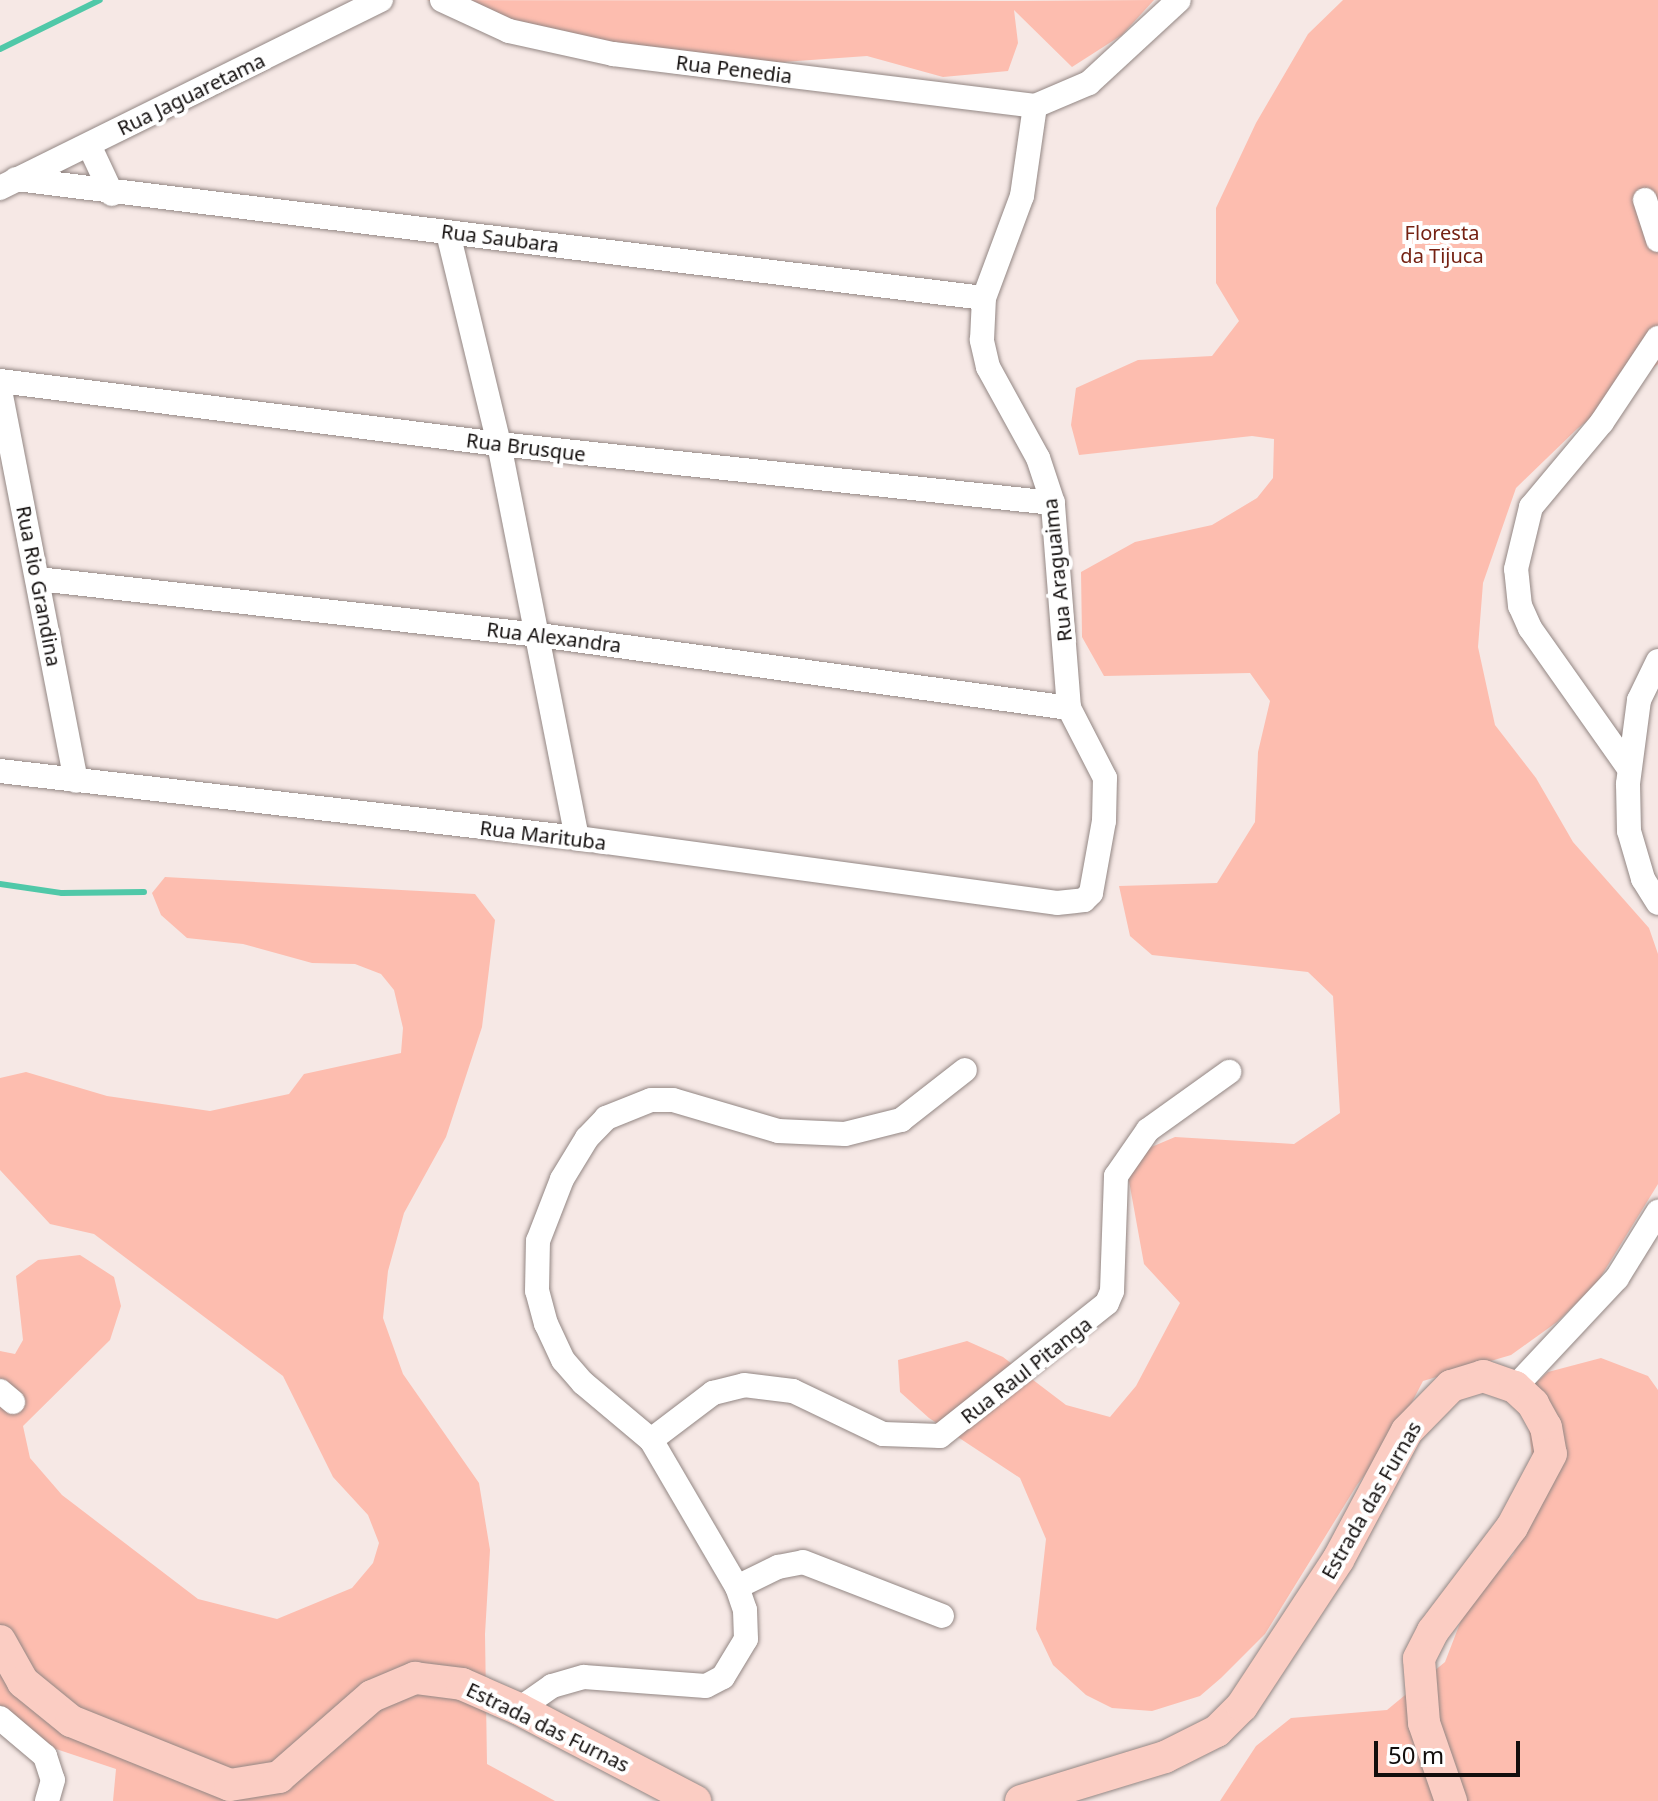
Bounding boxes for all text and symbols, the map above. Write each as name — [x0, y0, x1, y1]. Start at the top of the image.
street label: Rua Jaguaretama — [113, 48, 269, 140]
street label: Rua Penedia — [675, 50, 793, 88]
street label: Rua Saubara — [440, 219, 560, 257]
park label: Floresta da Tijuca — [1400, 220, 1484, 267]
street label: Rua Brusque — [465, 428, 587, 466]
street label: Rua Araguaima — [1038, 497, 1076, 643]
street label: Rua Rio Grandina — [12, 504, 66, 668]
street label: Rua Alexandra — [485, 617, 623, 657]
street label: Rua Marituba — [478, 815, 608, 855]
street label: Rua Raul Pitanga — [956, 1312, 1096, 1428]
street label: Estrada das Furnas — [1316, 1417, 1426, 1583]
street label: Estrada das Furnas — [463, 1677, 633, 1777]
scale bar — [1378, 1725, 1524, 1775]
text: 50 m — [1388, 1738, 1444, 1771]

